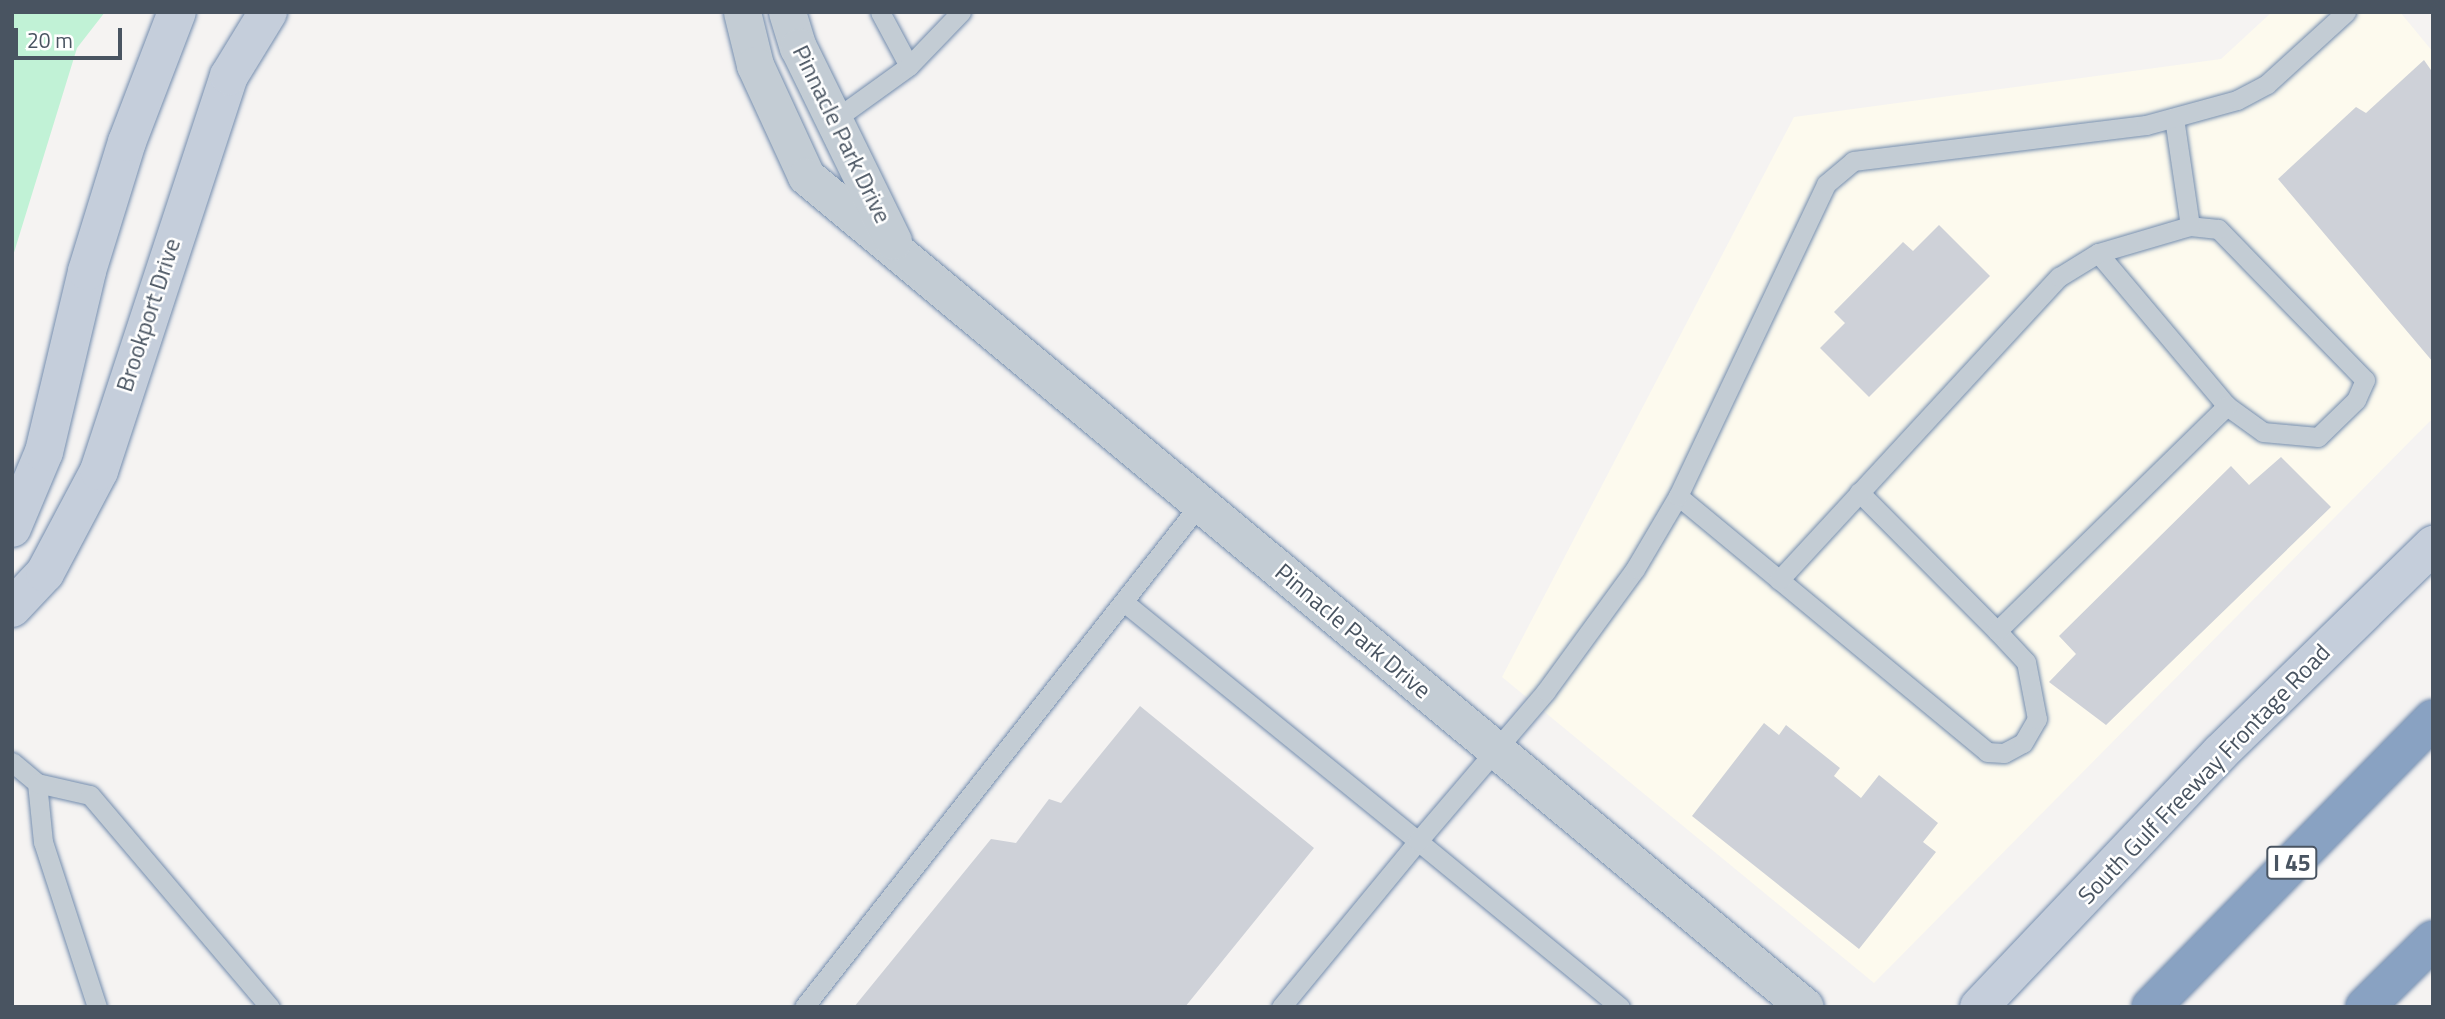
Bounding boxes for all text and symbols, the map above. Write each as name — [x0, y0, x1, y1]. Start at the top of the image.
scale bar — [18, 14, 126, 58]
text: 20 m — [27, 24, 73, 56]
street label: Pinnacle Park Drive — [786, 40, 898, 228]
street label: Brookport Drive — [110, 235, 186, 395]
street label: Pinnacle Park Drive — [1269, 557, 1437, 705]
street label: South Gulf Freeway Frontage Road — [2072, 638, 2336, 910]
road number: I 45 — [2266, 844, 2318, 883]

